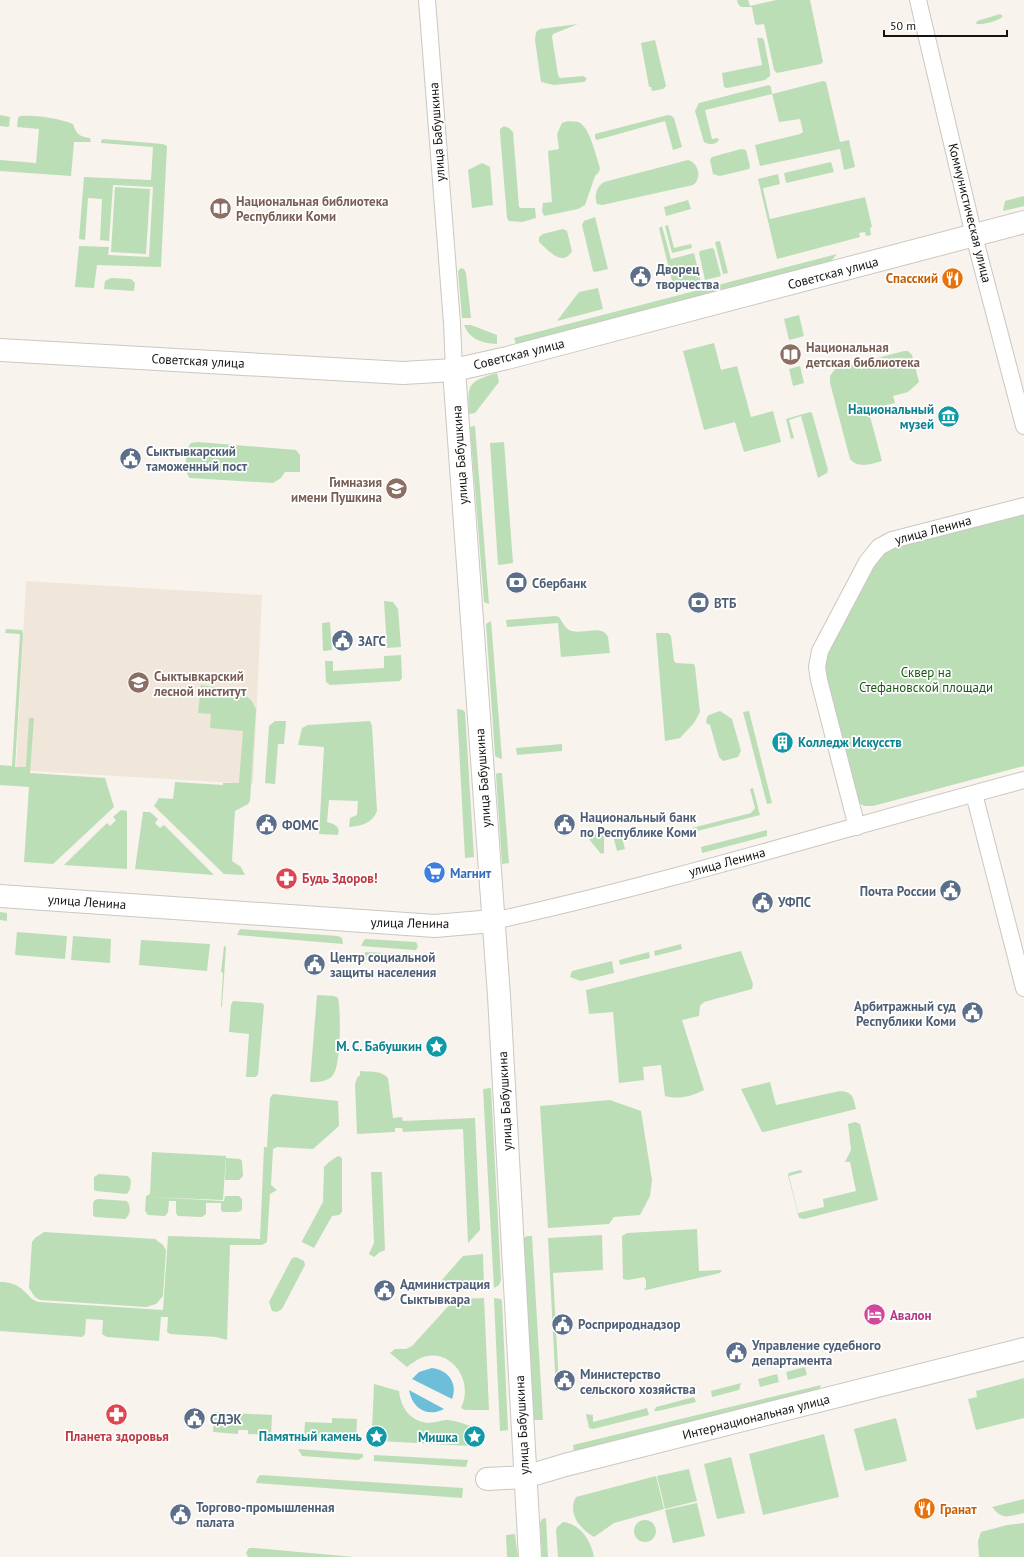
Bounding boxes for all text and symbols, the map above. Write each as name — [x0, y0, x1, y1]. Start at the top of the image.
scale bar — [884, 12, 1007, 38]
text: 50 m — [890, 18, 916, 33]
street label: улица Бабушкина — [425, 82, 449, 182]
street label: Коммунистическая улица — [944, 142, 996, 284]
place label: Национальная библиотека Республики Коми — [236, 193, 388, 225]
library icon: Национальная библиотека Республики Коми — [207, 195, 233, 221]
street label: Советская улица — [786, 253, 880, 293]
place label: Дворец творчества — [656, 261, 719, 293]
public building icon: Дворец творчества — [628, 263, 654, 289]
restaurant icon: Спасский — [940, 265, 966, 291]
place label: Спасский — [886, 270, 938, 287]
street label: Советская улица — [472, 334, 566, 374]
place label: Национальная детская библиотека — [805, 339, 920, 371]
library icon: Национальная детская библиотека — [777, 341, 803, 367]
street label: Советская улица — [151, 350, 245, 372]
place label: Национальный музей — [848, 401, 934, 433]
museum icon: Национальный музей — [936, 403, 962, 429]
street label: улица Бабушкина — [448, 405, 472, 505]
place label: Сыктывкарский таможенный пост — [146, 443, 248, 475]
public building icon: Сыктывкарский таможенный пост — [118, 445, 144, 471]
place label: Гимназия имени Пушкина — [291, 474, 382, 506]
school or university icon: Гимназия имени Пушкина — [384, 476, 410, 502]
street label: улица Ленина — [893, 512, 973, 548]
bank icon: Сбербанк — [504, 570, 530, 596]
place label: Сбербанк — [532, 575, 587, 592]
bank icon: ВТБ — [685, 590, 711, 616]
place label: ВТБ — [714, 595, 737, 612]
public building icon: ЗАГС — [329, 628, 355, 654]
place label: ЗАГС — [358, 633, 386, 650]
park label: Сквер на Стефановской площади — [859, 664, 993, 696]
place label: Сыктывкарский лесной институт — [153, 668, 247, 700]
school or university icon: Сыктывкарский лесной институт — [126, 670, 152, 696]
street label: улица Бабушкина — [471, 728, 495, 828]
building icon: Колледж Искусств — [769, 729, 795, 755]
place label: Колледж Искусств — [798, 734, 902, 751]
place label: Национальный банк по Республике Коми — [580, 809, 697, 841]
public building icon: Национальный банк по Республике Коми — [552, 811, 578, 837]
public building icon: ФОМС — [253, 812, 279, 838]
place label: ФОМС — [282, 817, 319, 834]
street label: улица Ленина — [687, 844, 767, 880]
supermarket icon: Магнит — [422, 860, 448, 886]
pharmacy icon: Будь Здоров! — [274, 865, 300, 891]
place label: Магнит — [450, 865, 492, 882]
place label: Будь Здоров! — [302, 870, 378, 887]
public building icon: Почта России — [938, 878, 964, 904]
place label: Почта России — [860, 883, 936, 900]
public building icon: УФПС — [750, 889, 776, 915]
street label: улица Ленина — [47, 891, 127, 913]
place label: УФПС — [777, 894, 811, 911]
street label: улица Ленина — [370, 914, 450, 932]
place label: Центр социальной защиты населения — [330, 949, 436, 981]
public building icon: Центр социальной защиты населения — [301, 951, 327, 977]
place label: Арбитражный суд Республики Коми — [854, 998, 957, 1030]
public building icon: Арбитражный суд Республики Коми — [959, 1000, 985, 1026]
place icon: М. С. Бабушкин — [424, 1033, 450, 1059]
place label: М. С. Бабушкин — [336, 1038, 422, 1055]
street label: улица Бабушкина — [494, 1051, 516, 1151]
place label: Администрация Сыктывкара — [400, 1276, 490, 1308]
public building icon: Администрация Сыктывкара — [371, 1278, 397, 1304]
hotel icon: Авалон — [862, 1302, 888, 1328]
place label: Авалон — [890, 1307, 932, 1324]
public building icon: Росприроднадзор — [550, 1311, 576, 1337]
place label: Росприроднадзор — [578, 1316, 680, 1333]
place label: Управление судебного департамента — [751, 1337, 881, 1369]
public building icon: Управление судебного департамента — [724, 1339, 750, 1365]
place label: Министерство сельского хозяйства — [580, 1366, 696, 1398]
public building icon: Министерство сельского хозяйства — [552, 1368, 578, 1394]
street label: улица Бабушкина — [511, 1375, 533, 1475]
street label: Интернациональная улица — [681, 1390, 831, 1444]
pharmacy icon: Планета здоровья — [104, 1401, 130, 1427]
public building icon: СДЭК — [181, 1406, 207, 1432]
place label: СДЭК — [210, 1411, 242, 1428]
place icon: Памятный камень — [364, 1423, 390, 1449]
place icon: Мишка — [461, 1424, 487, 1450]
place label: Планета здоровья — [65, 1428, 169, 1445]
place label: Памятный камень — [259, 1428, 363, 1445]
place label: Мишка — [418, 1429, 458, 1446]
restaurant icon: Гранат — [911, 1496, 937, 1522]
place label: Торгово-промышленная палата — [196, 1499, 334, 1531]
public building icon: Торгово-промышленная палата — [168, 1501, 194, 1527]
place label: Гранат — [940, 1501, 977, 1518]

